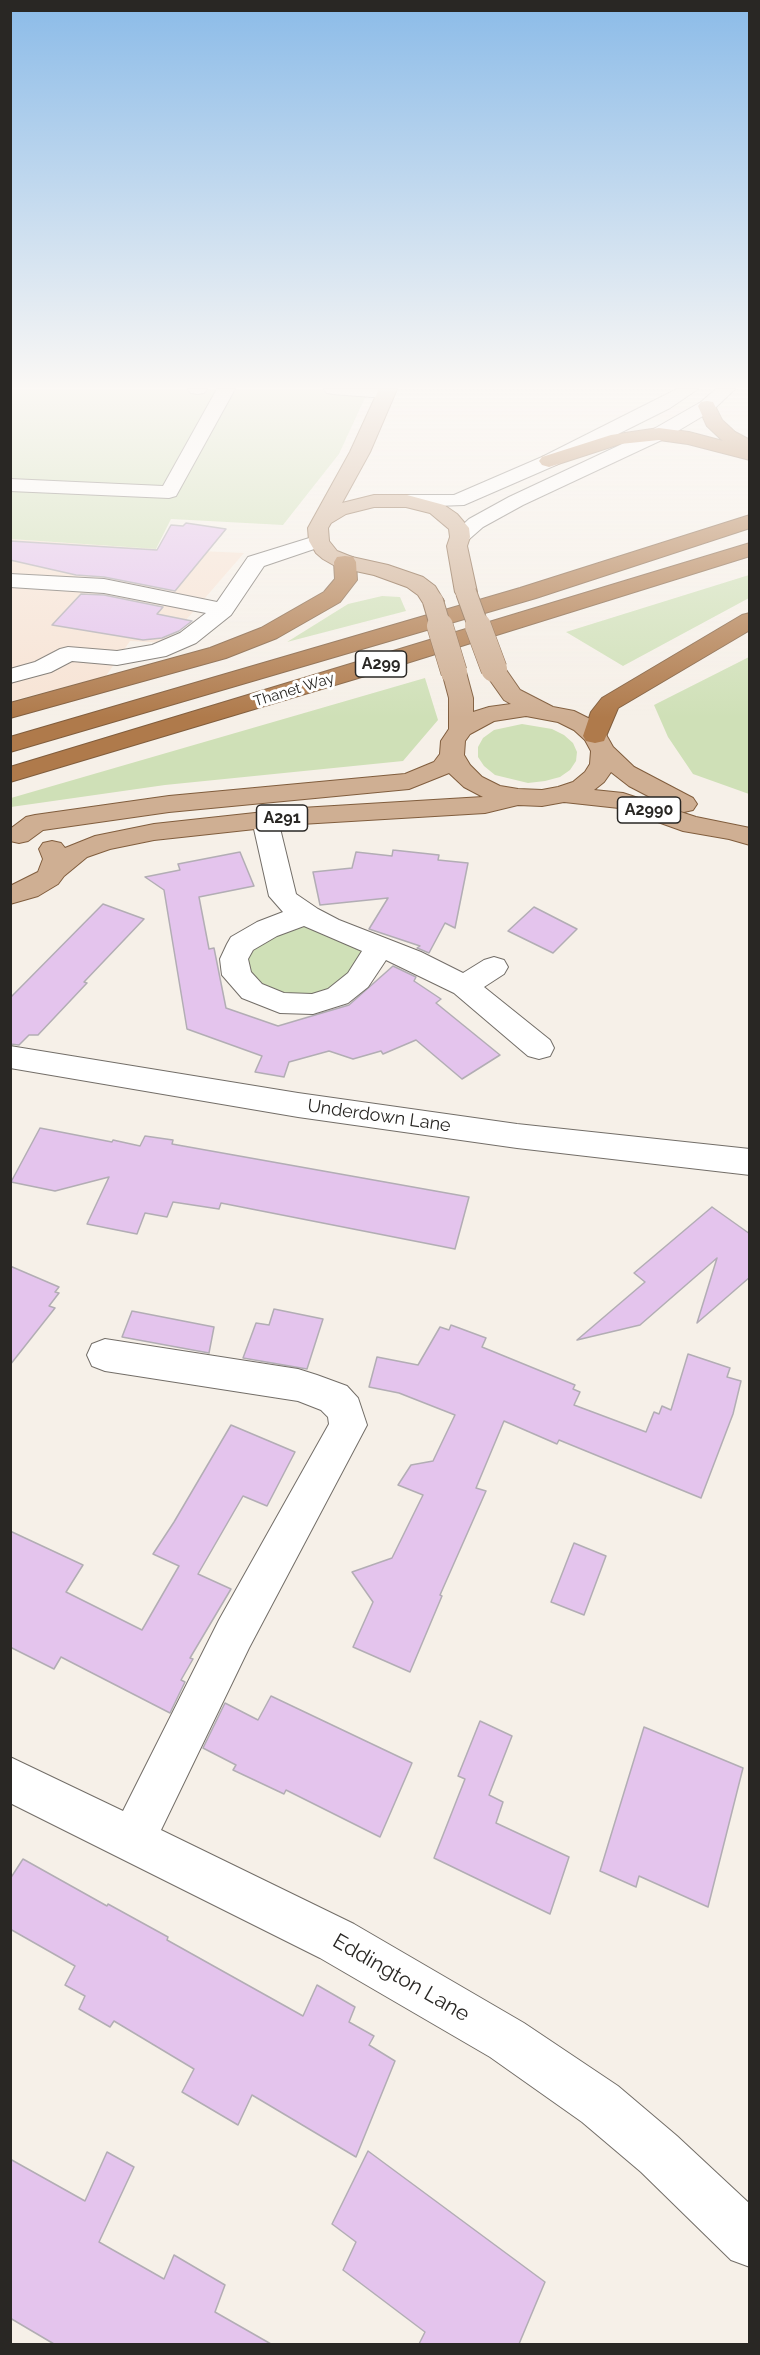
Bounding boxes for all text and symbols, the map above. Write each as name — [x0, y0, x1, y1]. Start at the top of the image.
road number: A299 — [356, 651, 406, 677]
street label: Thanet Way — [252, 669, 336, 711]
road number: A2990 — [618, 797, 680, 823]
road number: A291 — [256, 805, 308, 831]
street label: Underdown Lane — [306, 1095, 452, 1137]
street label: Eddington Lane — [328, 1929, 474, 2027]

